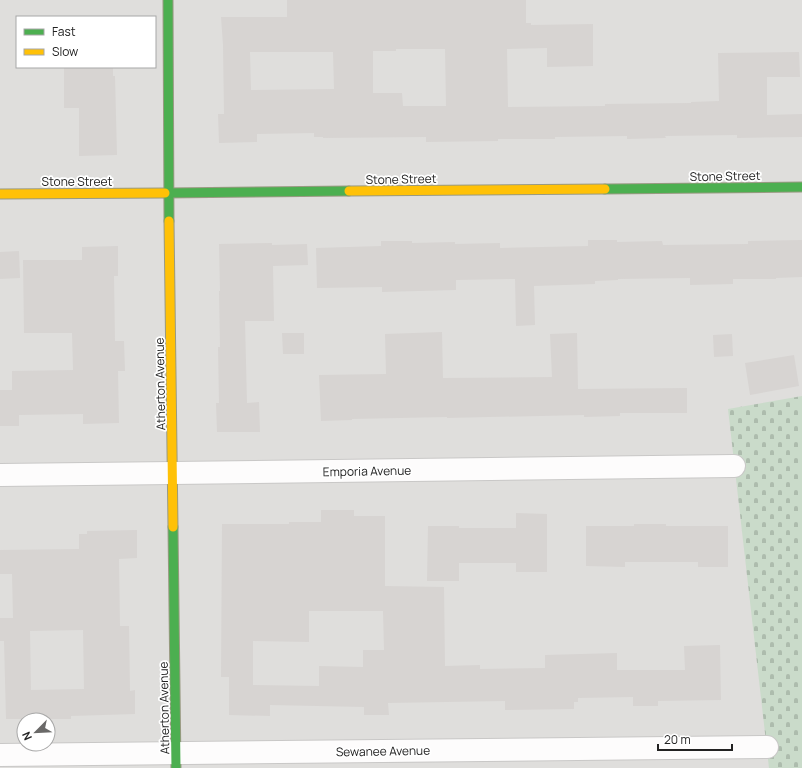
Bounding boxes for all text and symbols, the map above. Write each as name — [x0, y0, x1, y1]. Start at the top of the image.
legend — [16, 16, 156, 68]
text: Fast — [52, 23, 76, 40]
text: Slow — [52, 43, 78, 60]
street label: Stone Street — [689, 167, 761, 185]
street label: Stone Street — [365, 170, 437, 188]
street label: Stone Street — [42, 173, 113, 190]
street label: Atherton Avenue — [151, 337, 169, 431]
street label: Emporia Avenue — [323, 462, 411, 480]
street label: Atherton Avenue — [155, 661, 173, 755]
north arrow — [16, 712, 56, 752]
scale bar — [658, 726, 732, 752]
text: N — [18, 730, 35, 743]
text: 20 m — [664, 731, 691, 748]
street label: Sewanee Avenue — [336, 742, 430, 760]

